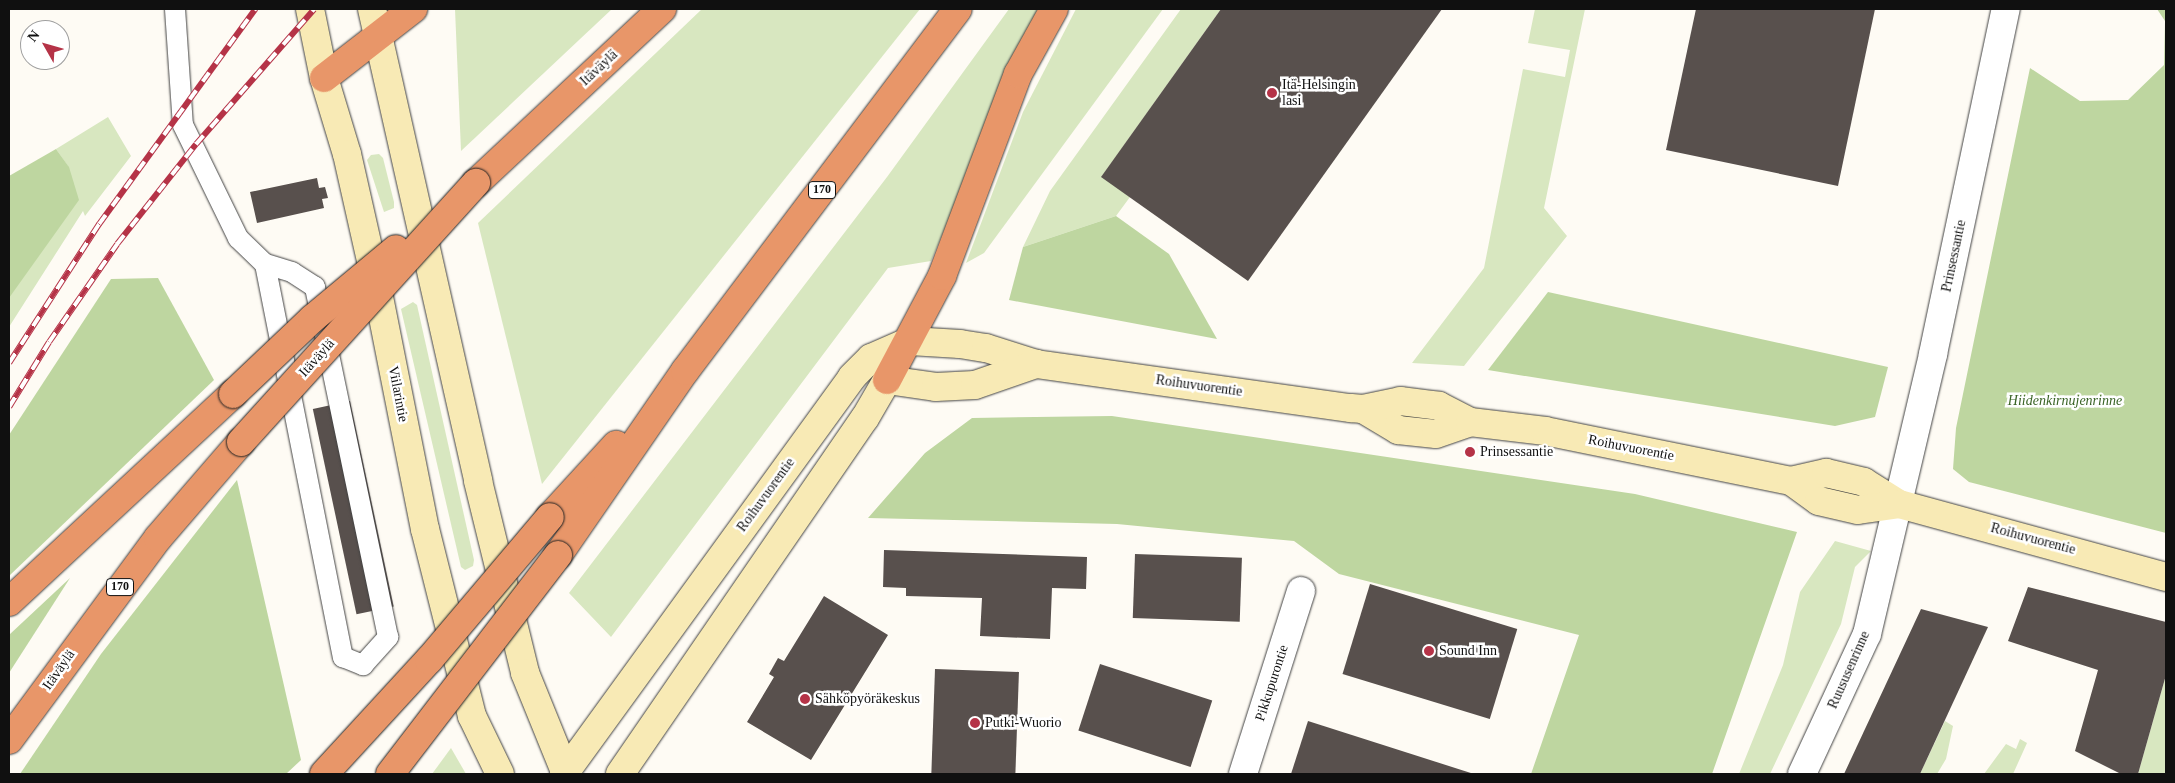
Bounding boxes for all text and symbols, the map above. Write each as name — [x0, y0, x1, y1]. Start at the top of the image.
north arrow — [20, 20, 70, 70]
text: N — [25, 27, 43, 45]
street label: Itäväylä — [577, 46, 621, 90]
place label: Itä-Helsingin lasi — [1282, 77, 1356, 110]
marker: Itä-Helsingin lasi — [1266, 87, 1278, 99]
road number: 170 — [807, 180, 837, 200]
street label: Prinsessantie — [1938, 219, 1970, 293]
street label: Itäväylä — [296, 336, 338, 380]
street label: Viilarintie — [384, 365, 412, 423]
street label: Roihuvuorentie — [1155, 372, 1243, 400]
park label: Hiidenkirnujenrinne — [2008, 393, 2122, 409]
street label: Roihuvuorentie — [1587, 431, 1675, 465]
place label: Prinsessantie — [1480, 444, 1553, 460]
marker: Prinsessantie — [1464, 446, 1476, 458]
street label: Roihuvuorentie — [734, 455, 798, 535]
street label: Roihuvuorentie — [1989, 520, 2077, 558]
road number: 170 — [105, 578, 135, 596]
street label: Ruususenrinne — [1824, 629, 1874, 711]
street label: Pikkupurontie — [1252, 643, 1292, 723]
place label: Sound Inn — [1439, 643, 1497, 659]
marker: Sound Inn — [1423, 645, 1435, 657]
street label: Itäväylä — [39, 647, 79, 693]
place label: Sähköpyöräkeskus — [815, 691, 920, 707]
marker: Sähköpyöräkeskus — [799, 693, 811, 705]
place label: Putki-Wuorio — [985, 715, 1061, 731]
marker: Putki-Wuorio — [969, 717, 981, 729]

